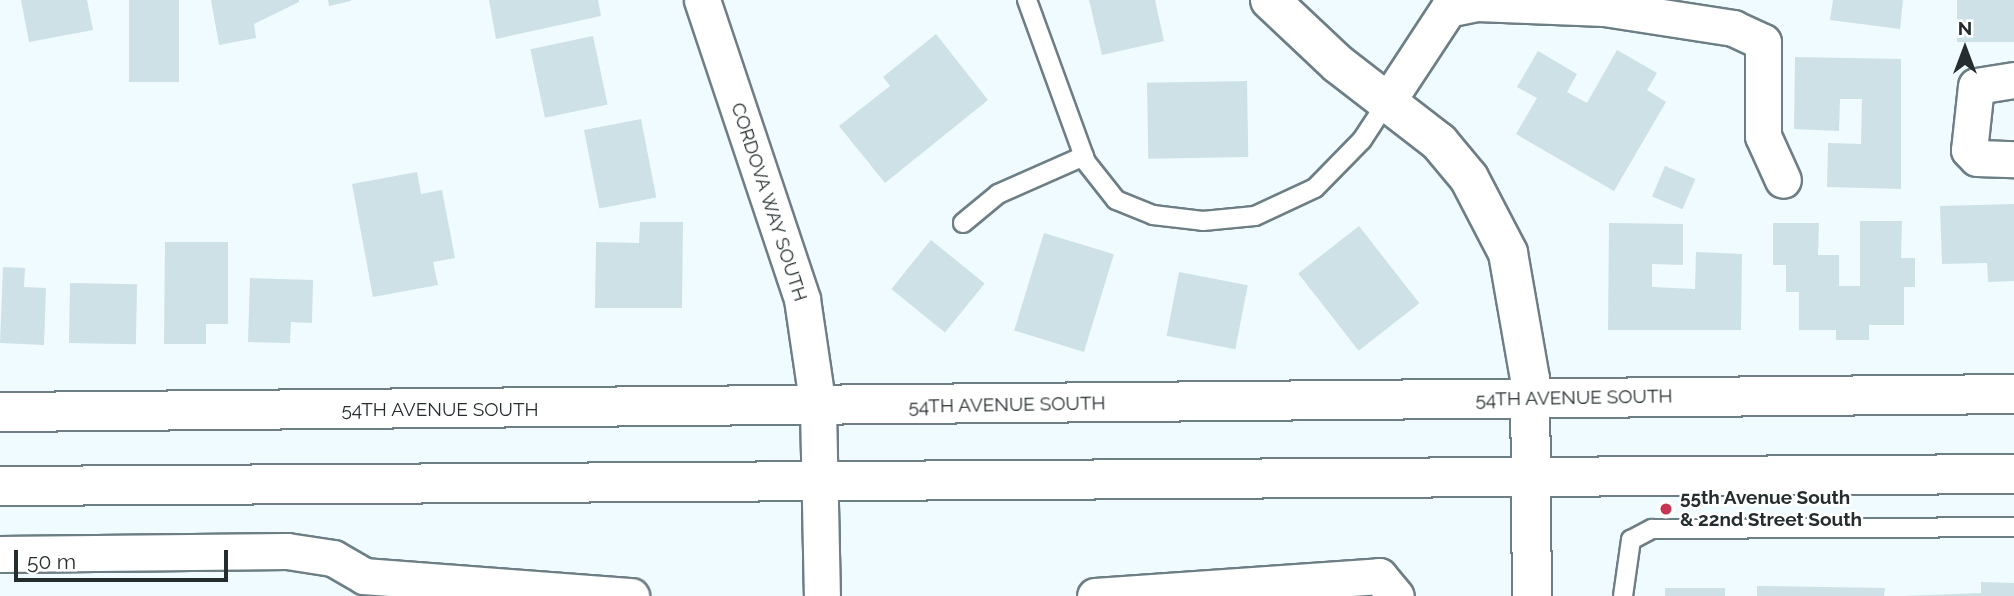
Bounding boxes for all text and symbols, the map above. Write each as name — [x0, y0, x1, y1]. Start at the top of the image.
north arrow — [1930, 14, 2000, 84]
text: N — [1958, 17, 1972, 39]
street label: CORDOVA WAY SOUTH — [726, 99, 812, 305]
street label: 54TH AVENUE SOUTH — [1475, 385, 1673, 411]
street label: 54TH AVENUE SOUTH — [908, 392, 1106, 418]
street label: 54TH AVENUE SOUTH — [341, 399, 539, 421]
place label: 55th Avenue South & 22nd Street South — [1680, 487, 1862, 531]
marker: 55th Avenue South & 22nd Street South — [1658, 501, 1674, 517]
scale bar — [18, 536, 231, 580]
text: 50 m — [27, 549, 76, 574]

